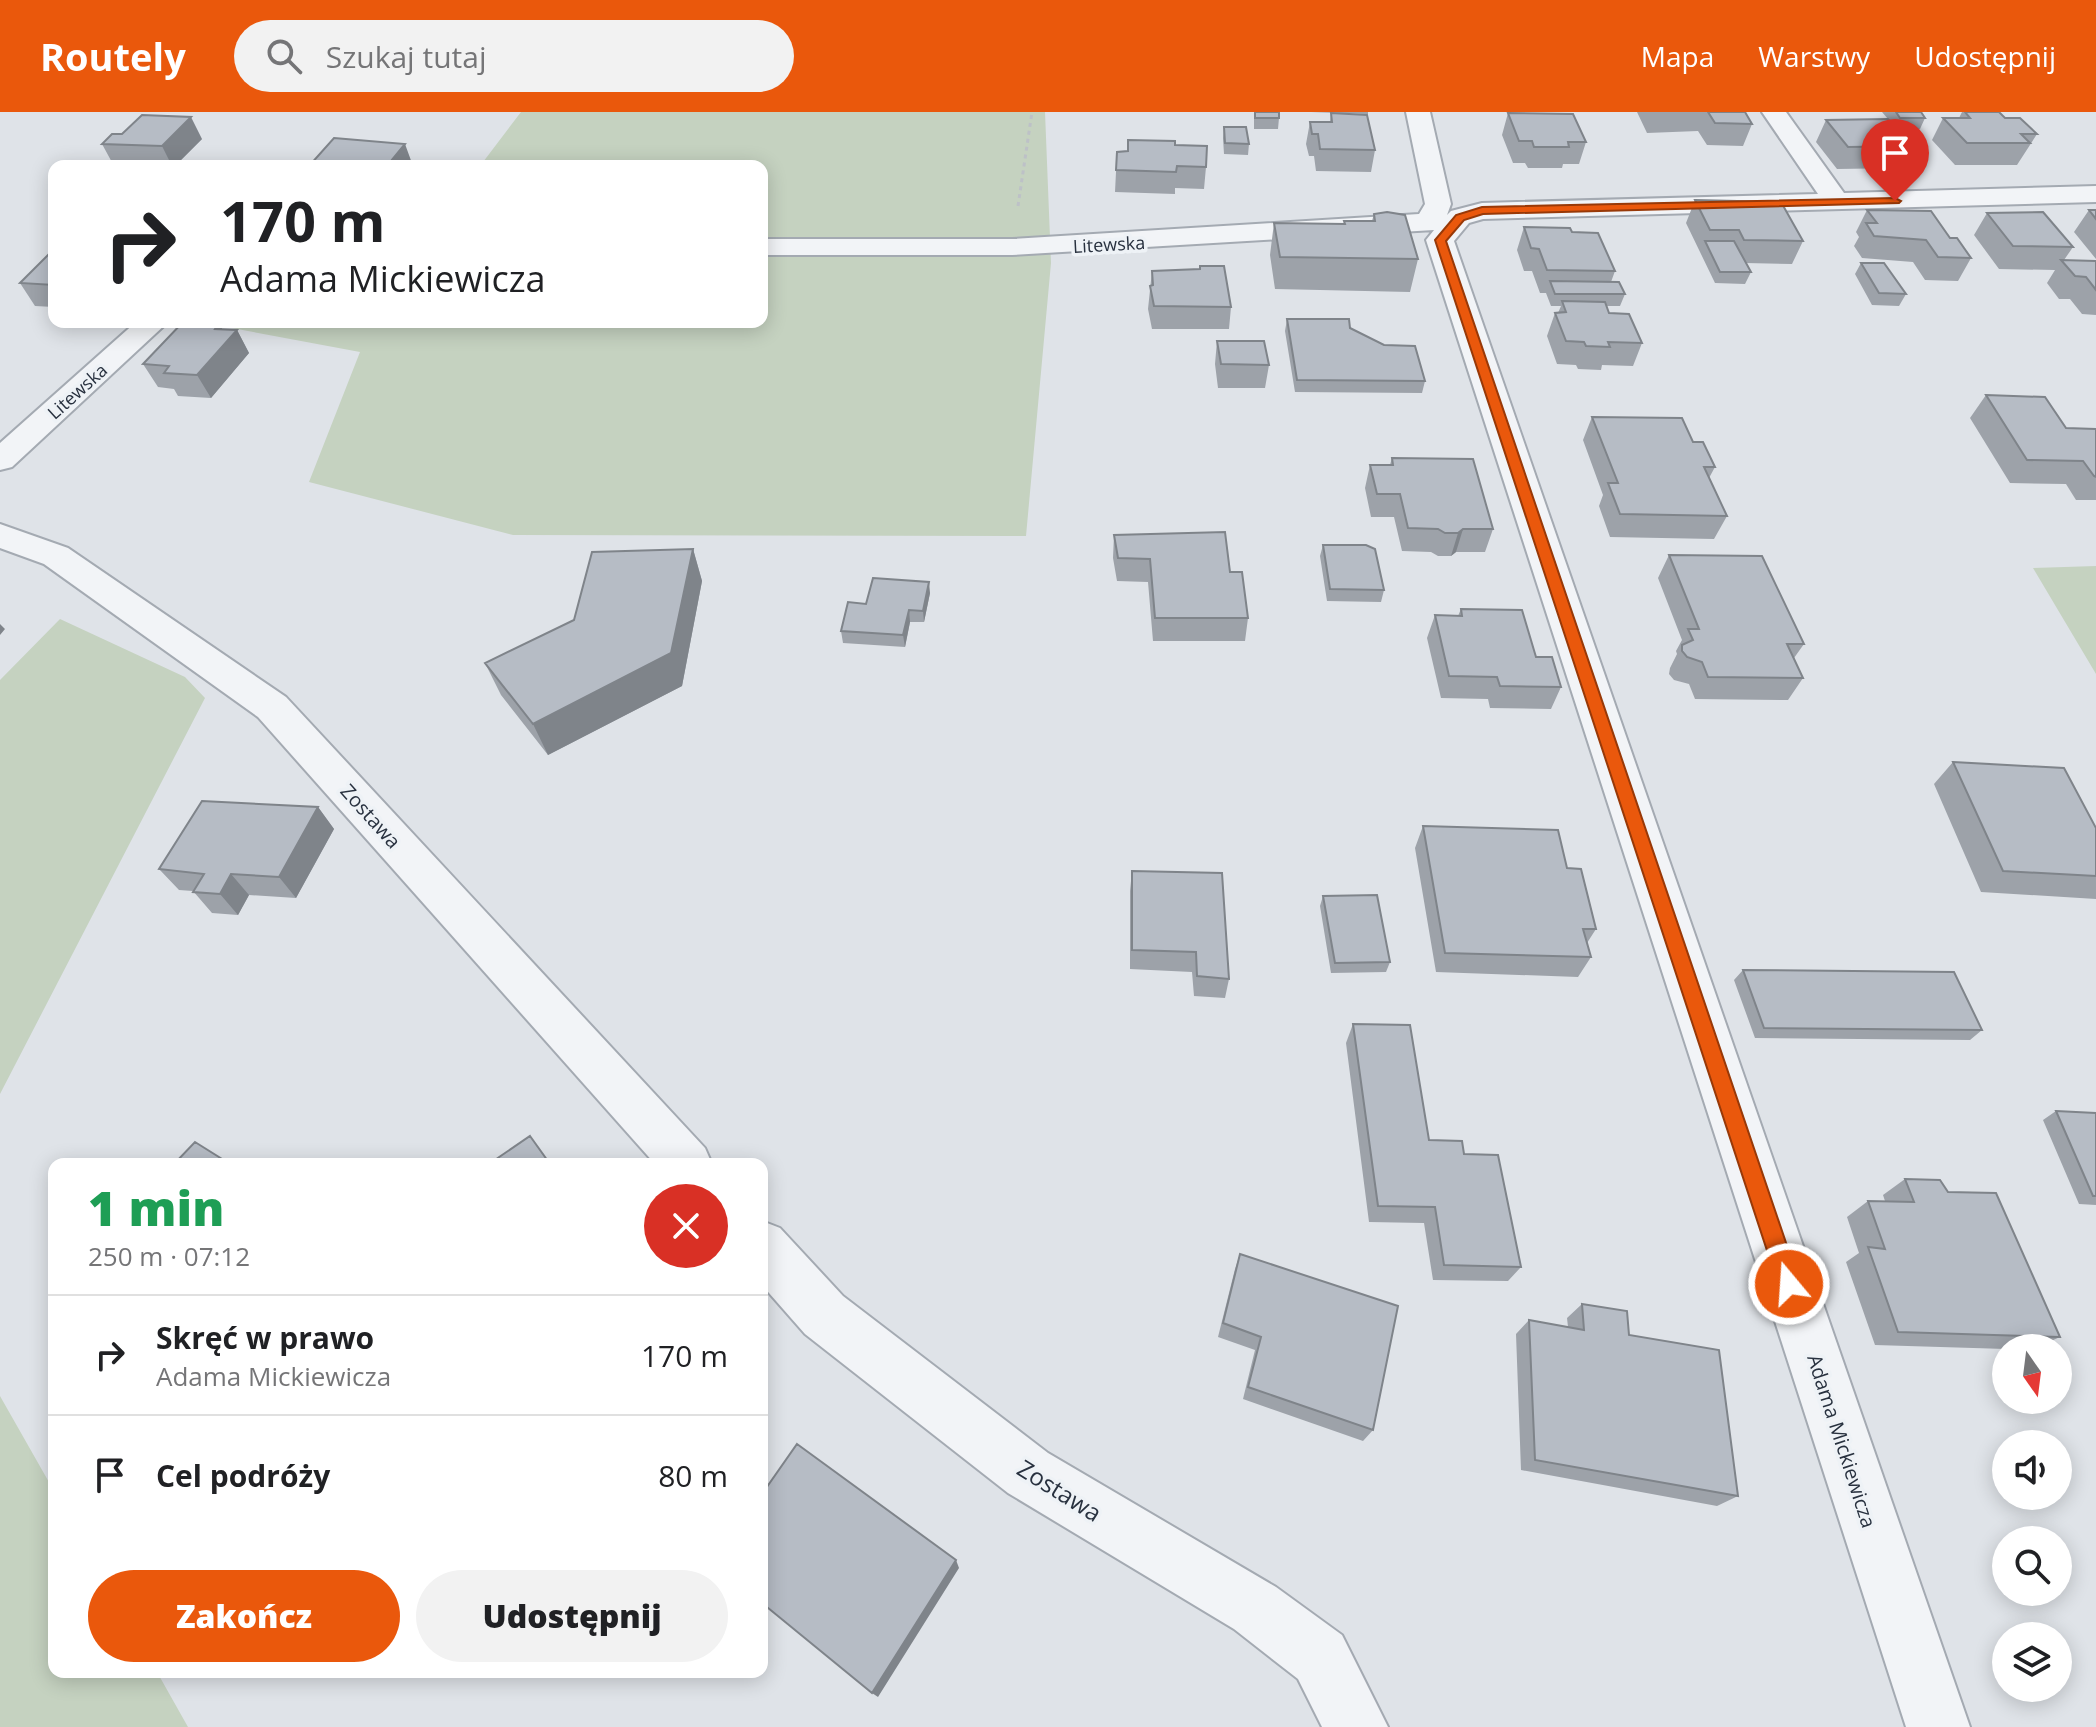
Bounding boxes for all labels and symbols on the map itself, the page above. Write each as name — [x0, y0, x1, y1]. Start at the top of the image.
pin — [1861, 119, 1929, 201]
street label: Litewska — [1072, 230, 1146, 258]
street label: Litewska — [42, 358, 112, 424]
street label: Zostawa — [335, 778, 407, 854]
position arrow — [1747, 1242, 1831, 1326]
north arrow — [1992, 1334, 2072, 1414]
street label: Adama Mickiewicza — [1801, 1351, 1883, 1531]
street label: Zostawa — [1012, 1451, 1108, 1529]

